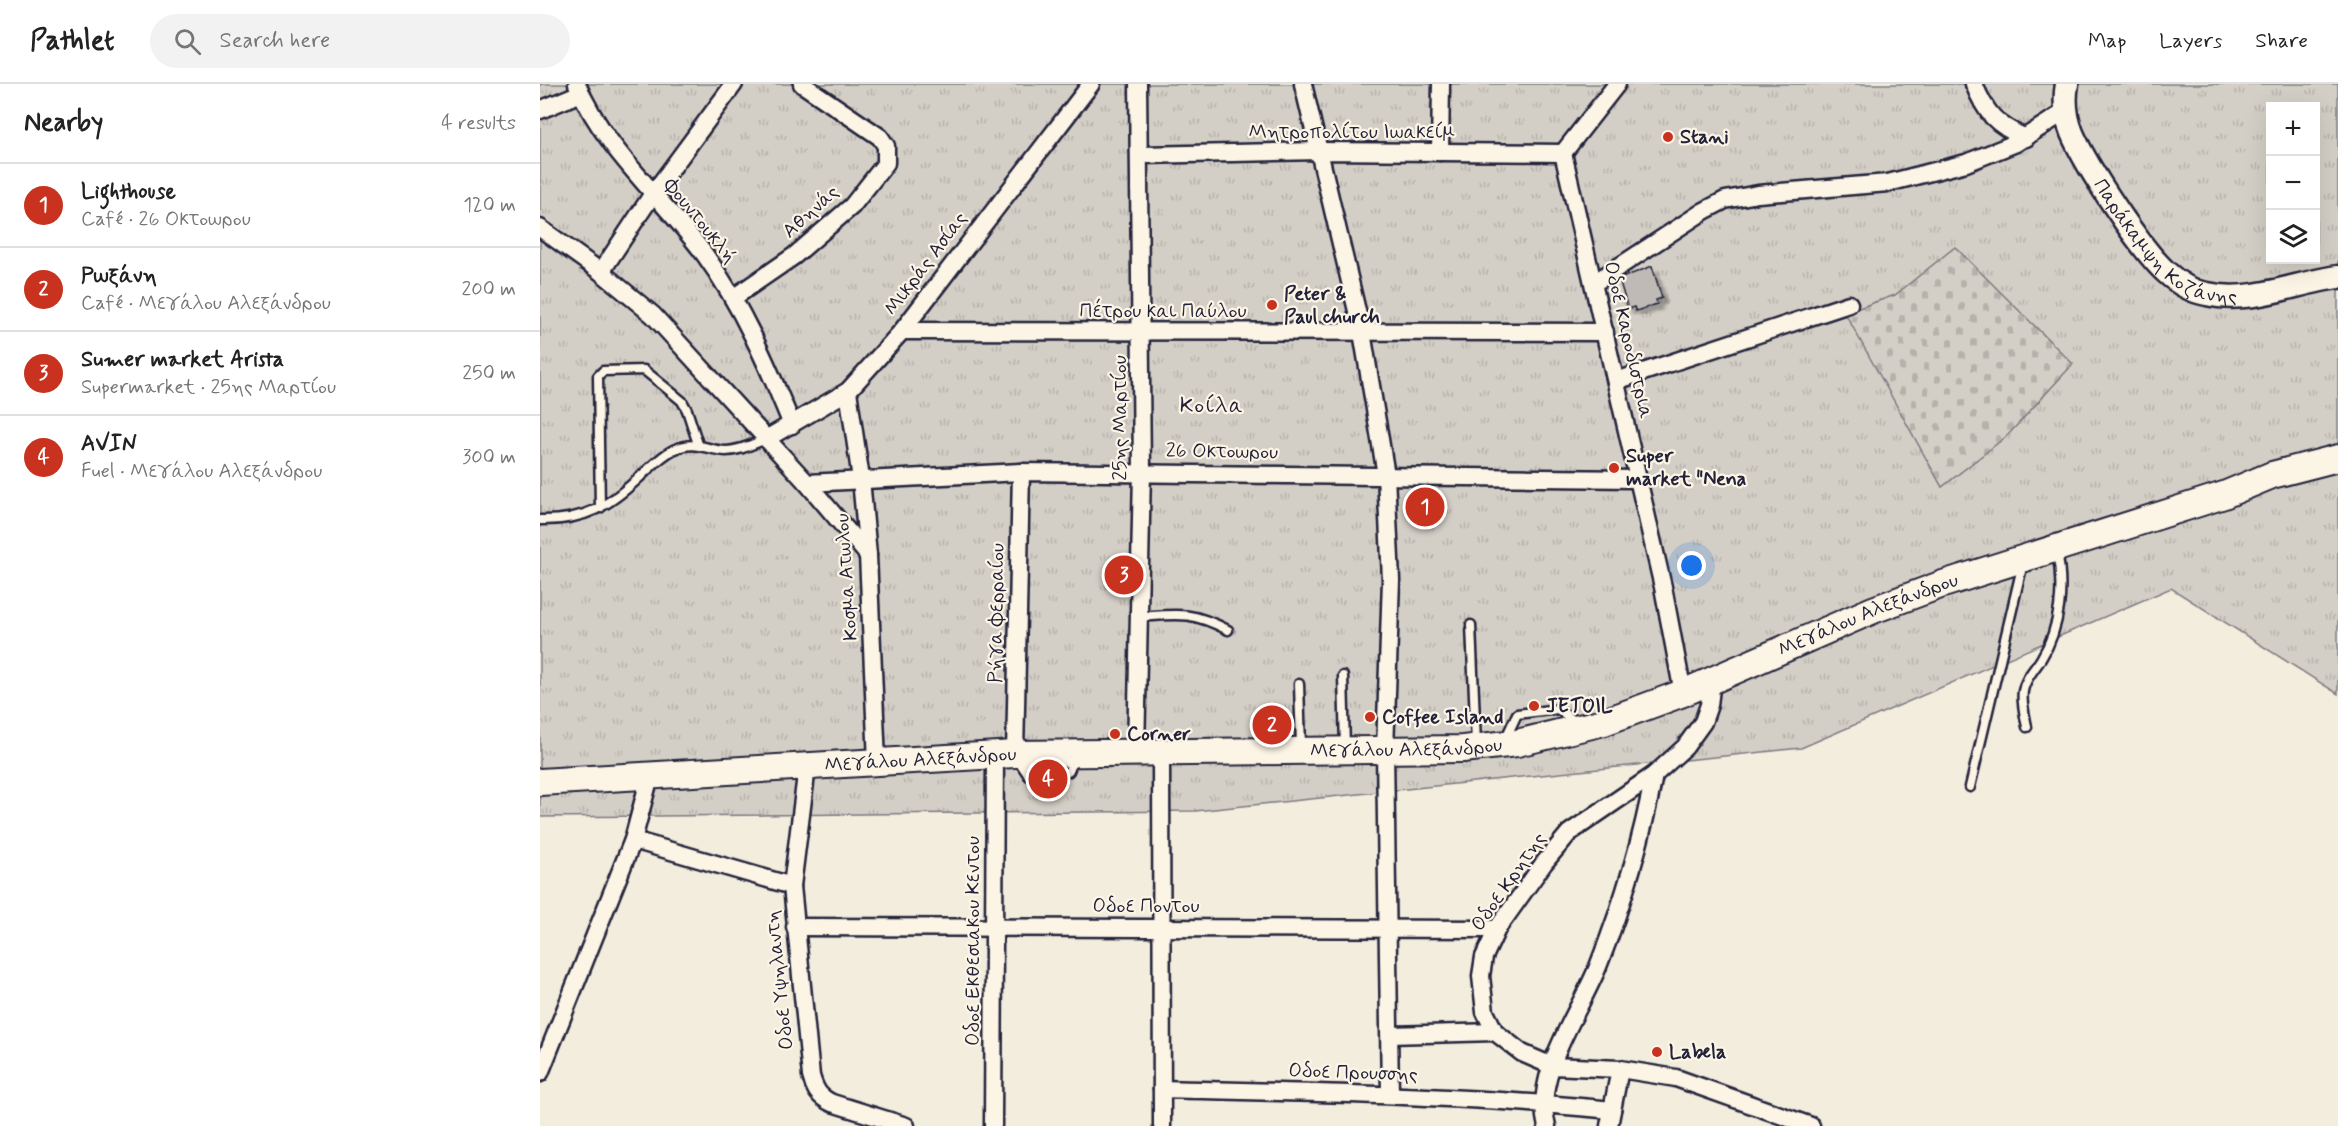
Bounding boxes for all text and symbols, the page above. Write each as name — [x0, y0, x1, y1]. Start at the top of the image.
search box — [150, 14, 570, 68]
text: Pathlet — [30, 23, 114, 60]
icon: search — [171, 25, 204, 58]
text: Search here — [219, 27, 330, 55]
text: Map — [2088, 27, 2126, 55]
text: Layers — [2159, 27, 2222, 55]
text: Share — [2255, 27, 2308, 55]
map controls — [2266, 102, 2320, 264]
button: + — [2266, 102, 2320, 156]
text: Nearby — [24, 106, 103, 140]
text: 4 results — [441, 110, 516, 137]
street label: Μητροπολίτου Ιωακείμ — [1249, 119, 1455, 146]
place label: Stani — [1680, 124, 1729, 151]
marker: Stani — [1661, 130, 1675, 144]
button: − — [2266, 156, 2320, 210]
street label: Φουντουκλή — [657, 172, 743, 269]
street label: Παράκαμψη Κοζάνης — [2087, 174, 2237, 310]
text: Lighthouse — [81, 178, 176, 206]
street label: Αθηνάς — [777, 179, 845, 245]
text: 1 — [39, 192, 48, 219]
text: 120 m — [463, 192, 516, 219]
text: Café · 26 Οκτοωρου — [81, 206, 251, 233]
street label: Μικράς Ασίας — [878, 206, 974, 321]
button: layers — [2266, 210, 2320, 264]
street label: Oδοε Καροδιστρια — [1597, 259, 1659, 422]
text: Ρωξάνη — [81, 262, 157, 290]
text: 2 — [39, 276, 48, 303]
text: 200 m — [461, 276, 516, 303]
place label: Peter & Paul church — [1284, 281, 1380, 331]
text: Café · Μεγάλου Αλεξάνδρου — [81, 290, 331, 317]
street label: Πέτρου και Παύλου — [1080, 298, 1246, 325]
marker: Peter & Paul church — [1265, 298, 1279, 312]
text: Sumer market Arista — [81, 346, 284, 374]
street label: 25ης Μαρτίου — [1107, 355, 1134, 481]
text: 3 — [39, 360, 48, 387]
text: 250 m — [462, 360, 516, 387]
text: Supermarket · 25ης Μαρτίου — [81, 374, 336, 401]
district label: Κοίλα — [1180, 392, 1244, 420]
text: AVIN — [81, 430, 137, 458]
street label: 26 Οκτοωρου — [1166, 438, 1278, 466]
place label: Super market "Nena — [1626, 443, 1747, 493]
text: 4 — [38, 444, 49, 471]
text: 300 m — [462, 444, 516, 471]
text: Fuel · Μεγάλου Αλεξάνδρου — [81, 458, 322, 485]
marker: Super market "Nena — [1607, 461, 1621, 475]
pin: 1 — [1406, 484, 1444, 530]
street label: Κοσμα Ατωλου — [829, 513, 865, 641]
street label: Ρήγα Φερραίου — [982, 543, 1012, 683]
your location — [1677, 551, 1706, 580]
pin: 3 — [1104, 552, 1144, 598]
street label: Μεγάλου Αλεξάνδρου — [1774, 566, 1962, 663]
place label: JETOIL — [1546, 693, 1613, 720]
marker: JETOIL — [1527, 699, 1541, 713]
pin: 2 — [1252, 702, 1292, 748]
place label: Coffee Island — [1382, 704, 1503, 731]
marker: Coffee Island — [1363, 710, 1377, 724]
place label: Corner — [1127, 721, 1191, 748]
marker: Corner — [1108, 727, 1122, 741]
street label: Μεγάλου Αλεξάνδρου — [1310, 731, 1504, 764]
street label: Μεγάλου Αλεξάνδρου — [823, 740, 1017, 779]
pin: 4 — [1028, 756, 1068, 802]
street label: Oδοε Κρητης — [1465, 827, 1553, 937]
street label: Oδοε Εκθεσιακου Κεντου — [960, 836, 987, 1046]
street label: Oδοε Ποντου — [1093, 893, 1199, 920]
street label: Oδοε Υψηλαντη — [759, 909, 801, 1051]
place label: Labela — [1669, 1039, 1726, 1066]
marker: Labela — [1650, 1045, 1664, 1059]
street label: Oδοε Προυσσης — [1288, 1057, 1418, 1089]

